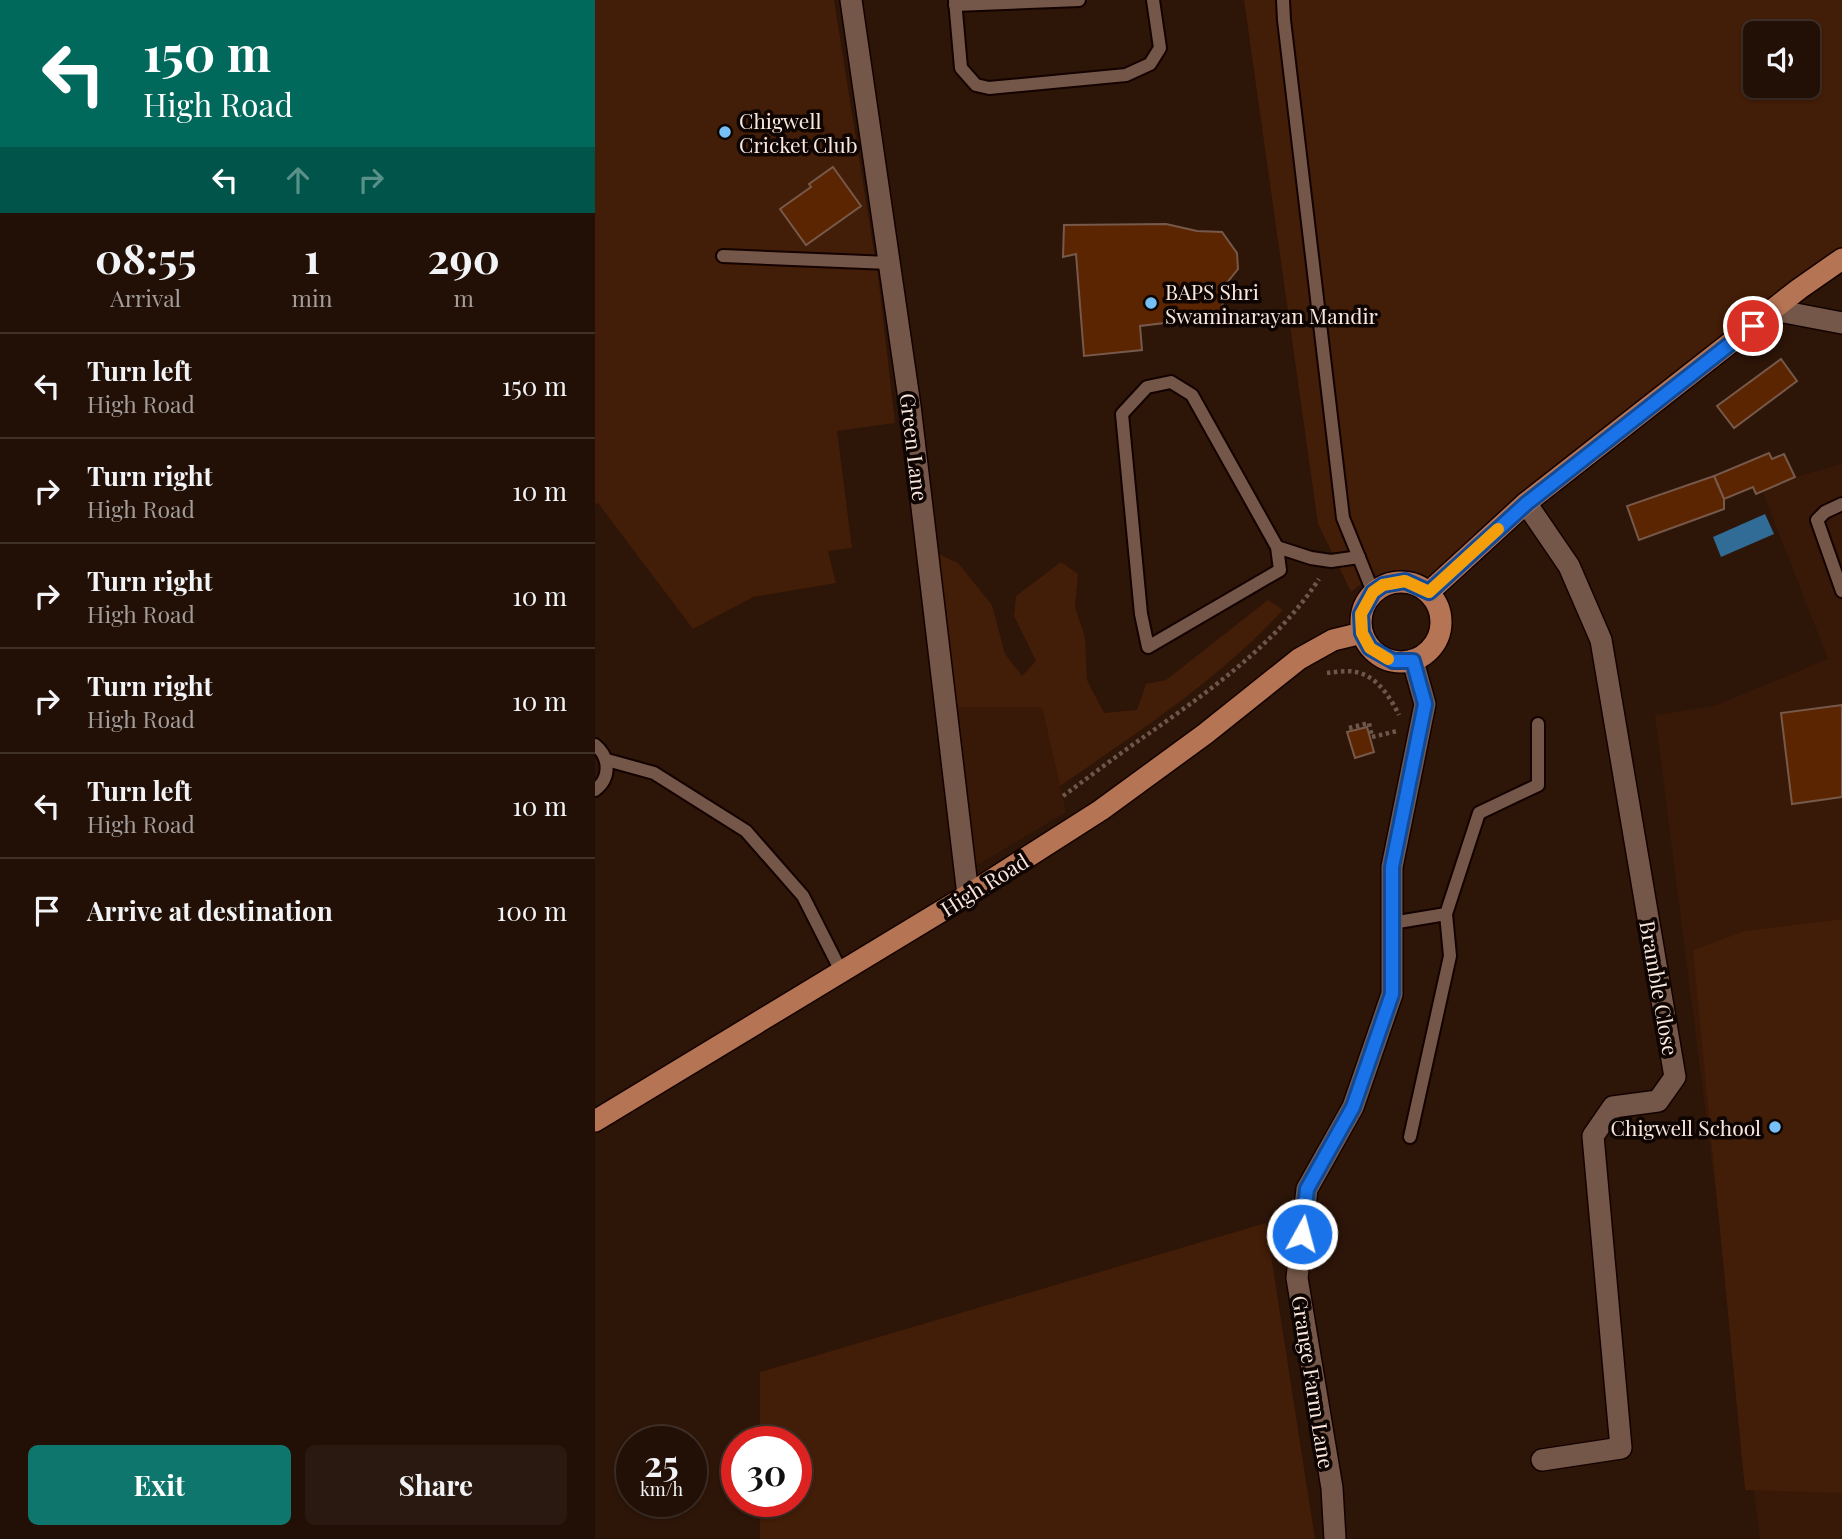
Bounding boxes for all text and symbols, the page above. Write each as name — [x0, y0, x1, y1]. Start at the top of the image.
text: 150 m — [143, 19, 271, 84]
map controls — [1743, 21, 1820, 98]
button: sound — [1743, 21, 1820, 98]
icon: left — [28, 28, 119, 119]
text: High Road — [143, 82, 293, 125]
place label: Chigwell Cricket Club — [739, 106, 858, 158]
marker: Chigwell Cricket Club — [717, 124, 733, 140]
icon: left — [206, 161, 244, 199]
icon: ahead — [279, 161, 317, 199]
icon: right — [352, 161, 390, 199]
text: 08:55 — [95, 229, 196, 285]
text: 1 — [304, 229, 320, 285]
text: 290 — [428, 229, 500, 285]
place label: BAPS Shri Swaminarayan Mandir — [1165, 277, 1379, 329]
text: Arrival — [110, 282, 181, 313]
text: min — [292, 282, 332, 313]
text: m — [454, 282, 474, 313]
marker: BAPS Shri Swaminarayan Mandir — [1143, 295, 1159, 311]
pin — [1723, 296, 1783, 356]
icon: arrive — [1734, 307, 1772, 345]
text: Turn left — [87, 353, 192, 388]
icon: left — [28, 367, 66, 405]
text: 150 m — [502, 368, 567, 403]
text: High Road — [87, 388, 195, 419]
street label: Green Lane — [894, 391, 936, 503]
text: Turn right — [87, 458, 213, 493]
icon: right — [28, 472, 66, 510]
text: 10 m — [512, 473, 567, 508]
text: High Road — [87, 493, 195, 524]
text: Turn right — [87, 563, 213, 598]
icon: right — [28, 577, 66, 615]
text: 10 m — [512, 578, 567, 613]
text: High Road — [87, 598, 195, 629]
text: Turn right — [87, 668, 213, 703]
icon: right — [28, 682, 66, 720]
text: 10 m — [512, 683, 567, 718]
text: High Road — [87, 703, 195, 734]
text: Turn left — [87, 773, 192, 808]
icon: left — [28, 787, 66, 825]
text: 10 m — [512, 788, 567, 823]
text: High Road — [87, 808, 195, 839]
street label: High Road — [935, 846, 1033, 922]
icon: arrive — [28, 892, 66, 930]
text: Arrive at destination — [87, 893, 333, 928]
text: 100 m — [497, 893, 567, 928]
street label: Bramble Close — [1634, 918, 1686, 1058]
place label: Chigwell School — [1611, 1113, 1761, 1141]
marker: Chigwell School — [1767, 1119, 1783, 1135]
position arrow — [1265, 1197, 1339, 1271]
street label: Grange Farm Lane — [1286, 1293, 1342, 1471]
speed limit sign: 30 — [721, 1426, 812, 1517]
text: 25 — [644, 1439, 679, 1486]
button: Exit — [28, 1445, 291, 1525]
button: Share — [305, 1445, 567, 1525]
text: km/h — [640, 1477, 683, 1501]

